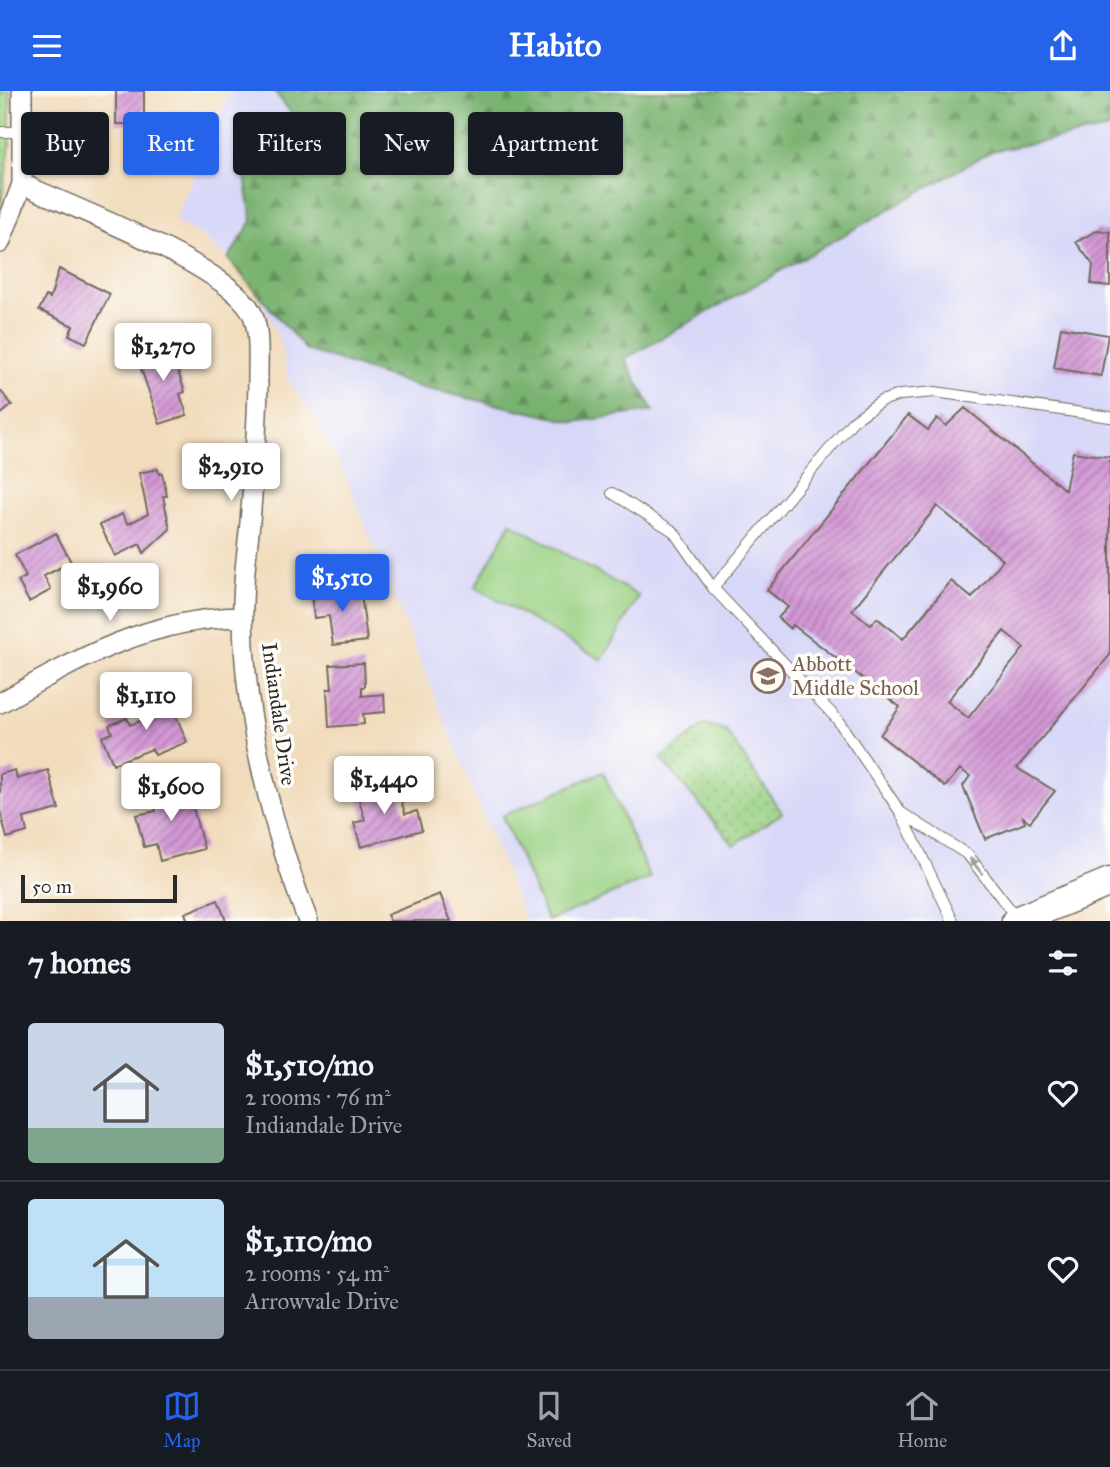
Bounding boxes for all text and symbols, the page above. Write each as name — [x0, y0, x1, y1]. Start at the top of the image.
text: Habito — [509, 26, 601, 65]
icon: menu — [28, 27, 66, 65]
icon: share — [1044, 27, 1082, 65]
chip: Buy — [21, 112, 109, 175]
chip: Rent — [123, 112, 219, 175]
chip: Filters — [233, 112, 346, 175]
chip: New — [360, 112, 454, 175]
chip: Apartment — [468, 112, 623, 175]
pin: $1,270 — [106, 323, 220, 383]
text: $1,270 — [130, 332, 196, 360]
pin: $2,910 — [174, 443, 288, 503]
text: $2,910 — [198, 452, 264, 480]
pin: $1,510 — [285, 554, 399, 614]
pin: $1,960 — [53, 563, 167, 623]
text: $1,510 — [311, 563, 373, 591]
text: $1,960 — [77, 572, 143, 600]
street label: Indiandale Drive — [256, 641, 302, 787]
place label: Abbott Middle School — [791, 651, 919, 701]
school or university icon: Abbott Middle School — [749, 657, 787, 695]
pin: $1,110 — [89, 673, 203, 732]
text: $1,110 — [116, 681, 176, 709]
pin: $1,440 — [327, 757, 441, 816]
pin: $1,600 — [114, 763, 228, 823]
text: $1,440 — [350, 765, 418, 793]
text: $1,600 — [137, 772, 205, 800]
one-way arrow — [969, 858, 984, 876]
scale bar — [21, 872, 177, 904]
text: 50 m — [32, 875, 72, 898]
icon: filters — [1044, 944, 1082, 982]
text: 7 homes — [28, 945, 131, 981]
text: $1,510/mo — [245, 1047, 374, 1083]
icon: home — [84, 1051, 168, 1135]
icon: heart — [1044, 1074, 1082, 1112]
text: 2 rooms · 76 m² — [245, 1083, 391, 1111]
text: Indiandale Drive — [245, 1111, 402, 1139]
text: $1,110/mo — [245, 1223, 372, 1259]
icon: home — [84, 1227, 168, 1311]
icon: heart — [1044, 1250, 1082, 1288]
text: 2 rooms · 54 m² — [245, 1259, 390, 1287]
text: Arrowvale Drive — [245, 1287, 399, 1315]
tab: Map — [163, 1387, 201, 1452]
tab: Saved — [527, 1387, 572, 1452]
tab: Home — [897, 1387, 947, 1452]

